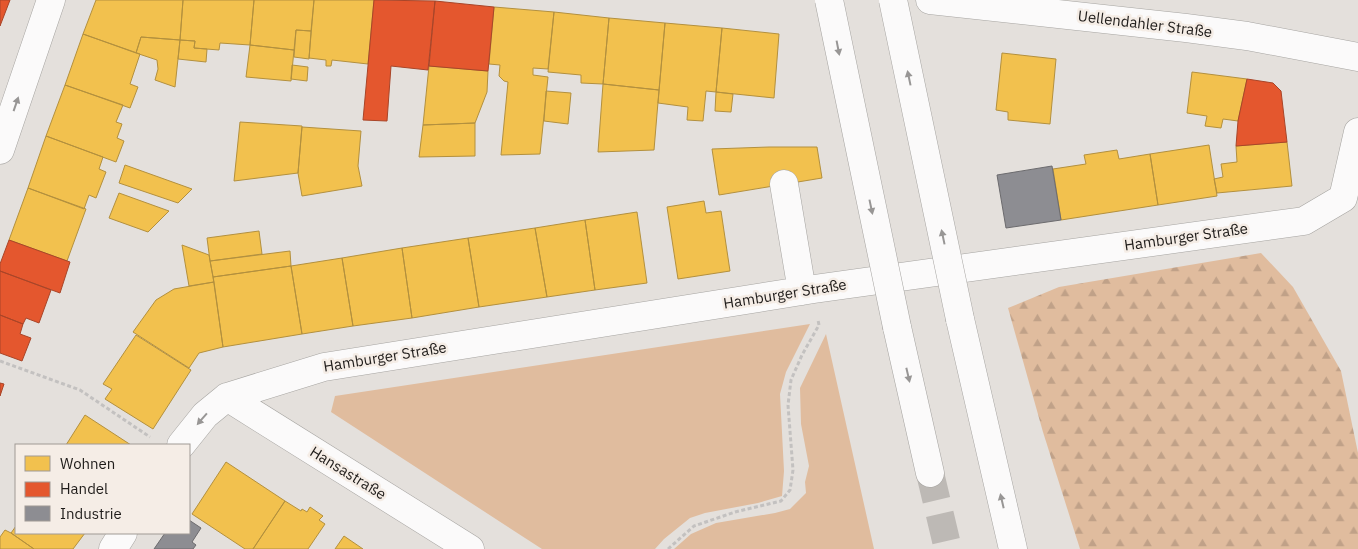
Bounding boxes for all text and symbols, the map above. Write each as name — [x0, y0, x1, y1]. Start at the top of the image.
street label: Uellendahler Straße — [1077, 6, 1213, 41]
one-way arrow — [834, 40, 842, 55]
one-way arrow — [905, 70, 913, 86]
one-way arrow — [12, 96, 20, 111]
one-way arrow — [867, 199, 875, 214]
street label: Hamburger Straße — [1123, 218, 1249, 255]
one-way arrow — [938, 229, 946, 245]
street label: Hamburger Straße — [722, 274, 848, 313]
street label: Hamburger Straße — [322, 337, 448, 376]
one-way arrow — [904, 367, 912, 382]
one-way arrow — [197, 413, 208, 426]
street label: Hansastraße — [307, 442, 390, 503]
legend — [15, 444, 190, 534]
text: Wohnen — [60, 454, 115, 473]
text: Handel — [60, 479, 108, 498]
one-way arrow — [998, 494, 1006, 509]
text: Industrie — [60, 504, 122, 523]

